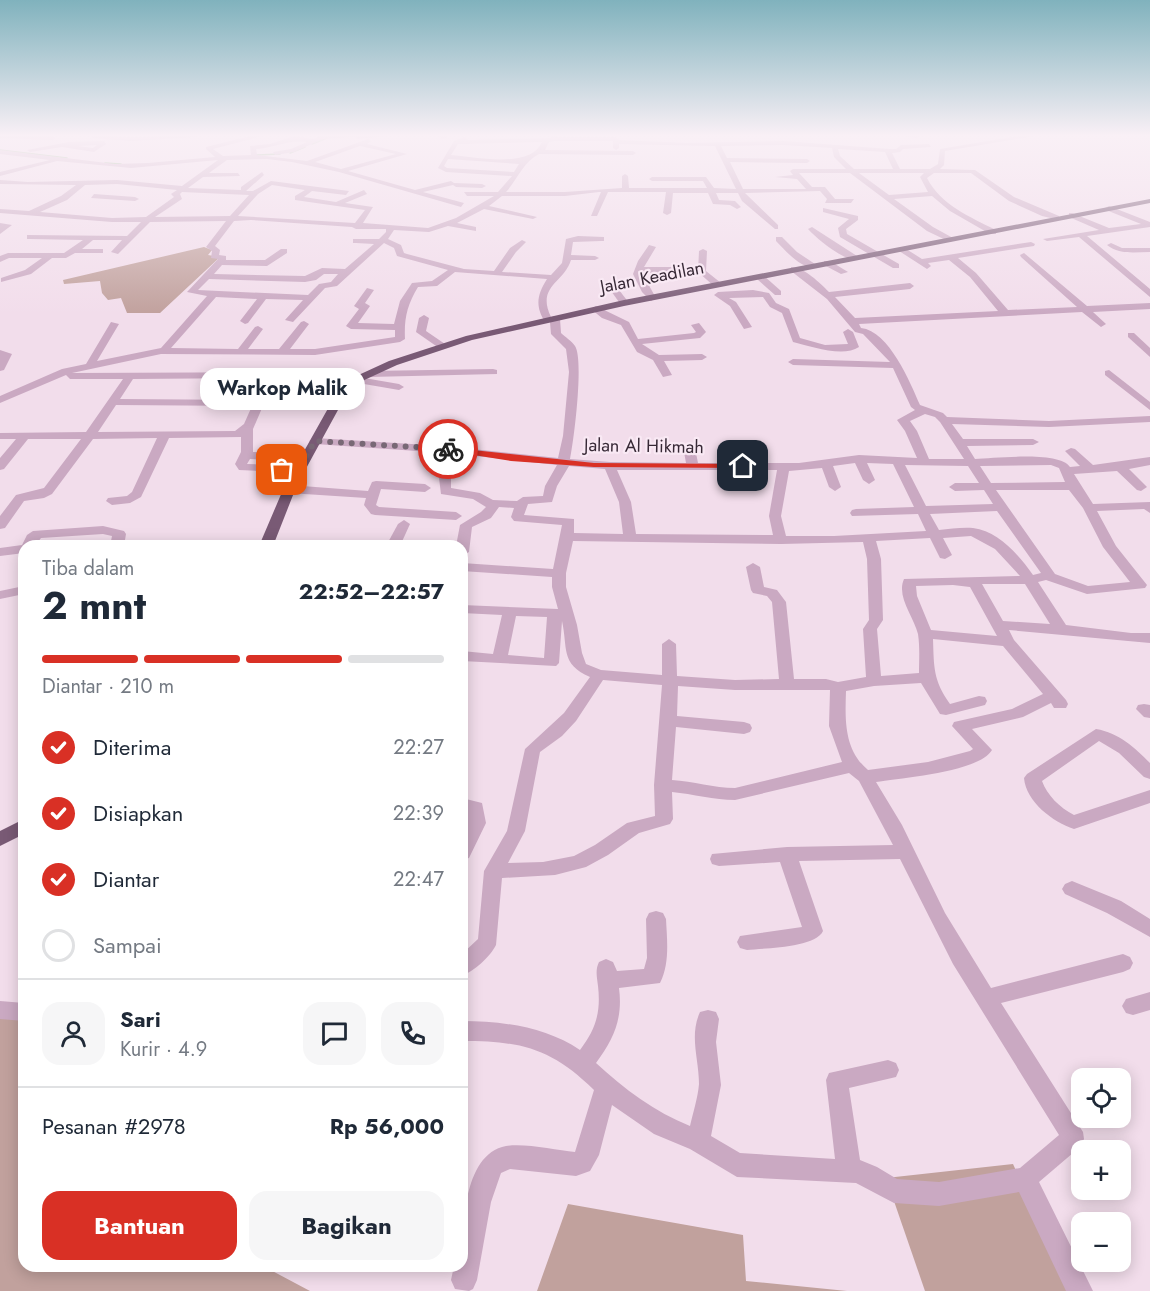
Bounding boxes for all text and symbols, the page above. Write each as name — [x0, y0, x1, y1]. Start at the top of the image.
street label: Jalan Keadilan — [596, 254, 706, 300]
callout: Warkop Malik — [200, 368, 364, 410]
text: Warkop Malik — [217, 374, 348, 403]
courier — [418, 419, 478, 479]
street label: Jalan Al Hikmah — [582, 432, 704, 460]
icon: bike — [432, 433, 465, 466]
pin — [717, 440, 768, 491]
pin — [256, 444, 307, 495]
icon: home — [726, 449, 759, 482]
icon: bag — [265, 453, 298, 486]
text: Tiba dalam — [42, 554, 134, 583]
text: 22:52–22:57 — [299, 575, 444, 607]
text: 2 mnt — [42, 577, 146, 634]
text: Diantar · 210 m — [42, 672, 174, 701]
icon: check — [42, 731, 75, 764]
text: Diterima — [93, 731, 171, 763]
text: 22:27 — [393, 733, 444, 762]
icon: check — [42, 797, 75, 830]
text: Disiapkan — [93, 797, 183, 829]
text: 22:39 — [393, 799, 444, 828]
icon: check — [42, 863, 75, 896]
text: Diantar — [93, 863, 159, 895]
text: 22:47 — [393, 865, 444, 894]
text: Sampai — [93, 929, 162, 961]
button: person — [42, 1002, 105, 1065]
button: chat — [303, 1002, 366, 1065]
button: phone — [381, 1002, 444, 1065]
text: Sari — [120, 1003, 161, 1035]
text: Kurir · 4.9 — [120, 1035, 207, 1064]
map controls — [1071, 1068, 1131, 1272]
button: locate — [1071, 1068, 1131, 1128]
text: Pesanan #2978 — [42, 1110, 186, 1142]
text: Rp 56,000 — [330, 1110, 444, 1142]
button: + — [1071, 1140, 1131, 1200]
button: Bantuan — [42, 1191, 237, 1260]
button: Bagikan — [249, 1191, 444, 1260]
button: − — [1071, 1212, 1131, 1272]

